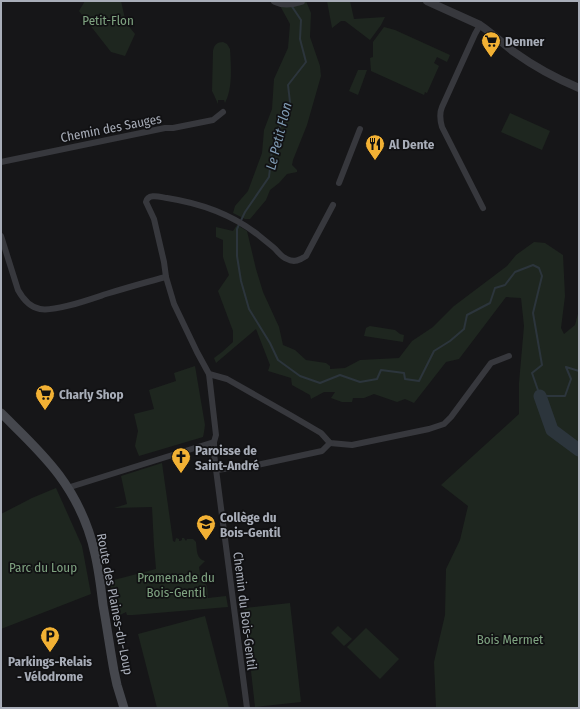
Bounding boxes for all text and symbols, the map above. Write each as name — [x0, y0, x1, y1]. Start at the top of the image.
park label: Petit-Flon — [82, 13, 134, 28]
supermarket icon: Denner — [480, 30, 502, 58]
place label: Denner — [505, 34, 545, 49]
water label: Le Petit Flon — [262, 100, 296, 172]
street label: Chemin des Sauges — [59, 111, 163, 145]
restaurant icon: Al Dente — [364, 133, 386, 161]
place label: Al Dente — [388, 137, 435, 152]
supermarket icon: Charly Shop — [34, 383, 56, 411]
place label: Charly Shop — [59, 387, 124, 402]
place label: Paroisse de Saint-André — [195, 443, 260, 473]
church icon: Paroisse de Saint-André — [170, 446, 192, 474]
place label: Collège du Bois-Gentil — [220, 510, 281, 540]
school or university icon: Collège du Bois-Gentil — [195, 513, 217, 541]
street label: Route des Plaines-du-Loup — [94, 532, 136, 676]
street label: Chemin du Bois-Gentil — [230, 551, 260, 671]
park label: Parc du Loup — [9, 560, 77, 575]
park label: Promenade du Bois-Gentil — [137, 570, 215, 600]
parking icon: Parkings-Relais - Vélodrome — [39, 625, 61, 653]
park label: Bois Mermet — [477, 632, 544, 647]
place label: Parkings-Relais - Vélodrome — [8, 654, 92, 684]

